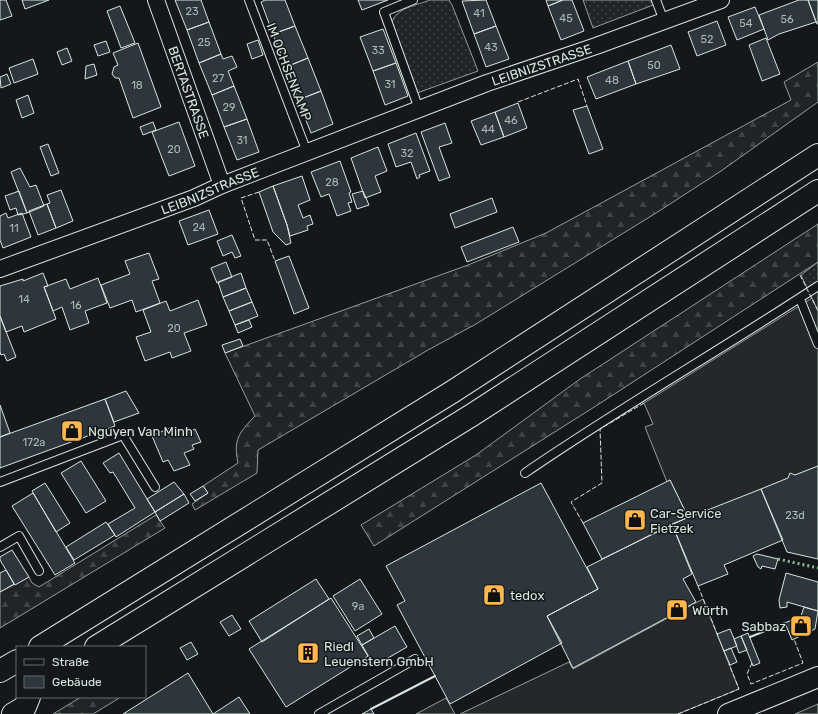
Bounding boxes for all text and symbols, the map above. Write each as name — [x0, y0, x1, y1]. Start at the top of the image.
house number: 23 — [185, 5, 199, 18]
house number: 41 — [473, 7, 485, 20]
house number: 45 — [559, 12, 573, 25]
house number: 56 — [780, 13, 794, 26]
house number: 54 — [739, 17, 753, 30]
street label: IM OCHSENKAMP — [263, 21, 315, 123]
house number: 52 — [701, 33, 714, 46]
house number: 25 — [198, 36, 211, 49]
house number: 43 — [484, 41, 498, 54]
street label: LEIBNIZSTRASSE — [490, 41, 594, 88]
street label: BERTASTRASSE — [166, 44, 212, 141]
house number: 33 — [371, 44, 385, 57]
house number: 50 — [647, 59, 661, 72]
house number: 27 — [212, 72, 224, 85]
house number: 48 — [605, 74, 619, 87]
house number: 31 — [384, 78, 396, 91]
house number: 18 — [131, 79, 143, 92]
house number: 29 — [223, 101, 235, 114]
house number: 46 — [504, 114, 518, 127]
house number: 44 — [481, 123, 495, 136]
house number: 31 — [236, 134, 248, 147]
house number: 20 — [167, 143, 181, 156]
house number: 32 — [400, 147, 414, 160]
street label: LEIBNIZSTRASSE — [159, 164, 261, 217]
house number: 28 — [325, 176, 339, 189]
house number: 24 — [192, 221, 206, 234]
house number: 11 — [9, 222, 19, 235]
house number: 14 — [18, 293, 30, 306]
house number: 16 — [70, 299, 82, 312]
house number: 20 — [167, 322, 181, 335]
shop icon: Nguyen Van Minh — [59, 418, 85, 444]
place label: Nguyen Van Minh — [88, 424, 193, 440]
house number: 172a — [23, 436, 45, 449]
place label: Car-Service Fietzek — [650, 506, 721, 536]
shop icon: Car-Service Fietzek — [622, 507, 648, 533]
house number: 23d — [785, 509, 805, 522]
shop icon: tedox — [481, 582, 507, 608]
place label: tedox — [510, 588, 544, 603]
shop icon: Würth — [664, 597, 690, 623]
house number: 9a — [352, 600, 364, 613]
place label: Würth — [692, 603, 728, 618]
shop icon: Sabbaz — [788, 613, 814, 639]
place label: Sabbaz — [741, 619, 786, 634]
place label: Riedl Leuenstern GmbH — [324, 639, 434, 669]
building icon: Riedl Leuenstern GmbH — [295, 640, 321, 666]
legend — [16, 646, 146, 698]
text: Straße — [52, 655, 89, 669]
text: Gebäude — [52, 675, 102, 689]

